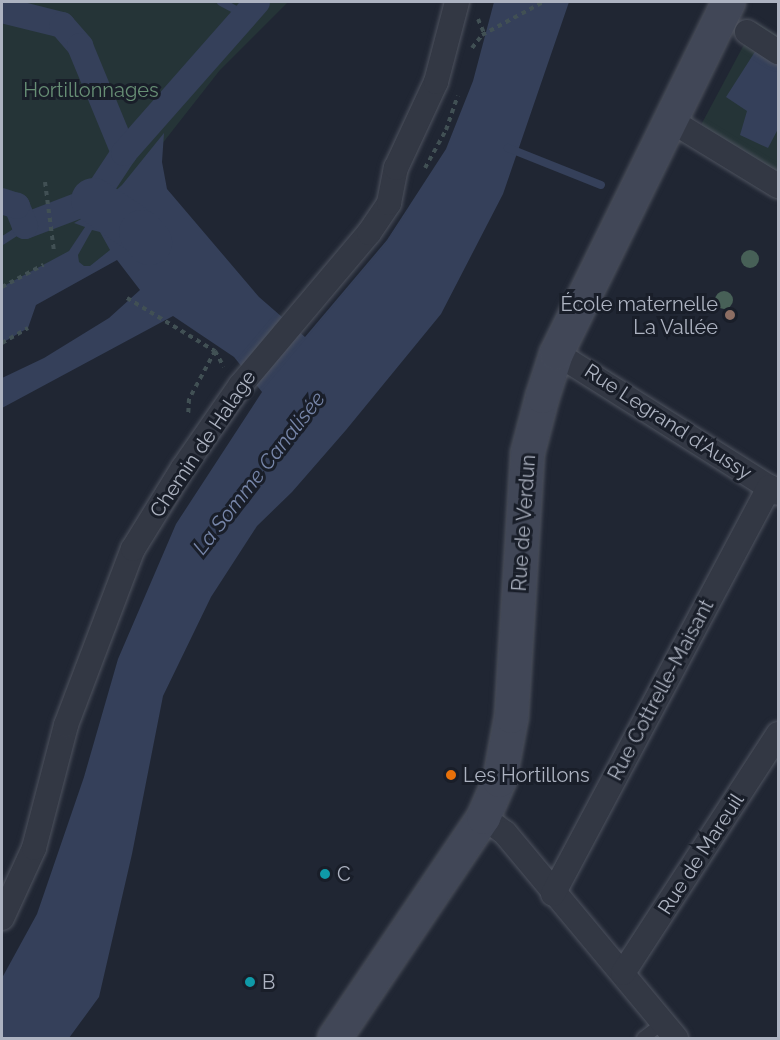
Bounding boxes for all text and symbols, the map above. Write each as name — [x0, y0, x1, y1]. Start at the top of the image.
park label: Hortillonnages — [23, 78, 159, 102]
place label: École maternelle La Vallée — [561, 292, 718, 339]
marker: École maternelle La Vallée — [723, 308, 737, 322]
street label: Rue Legrand d'Aussy — [580, 359, 756, 485]
street label: Chemin de Halage — [145, 366, 261, 522]
water label: La Somme Canalisée — [188, 387, 330, 559]
street label: Rue de Verdun — [507, 454, 541, 592]
street label: Rue Cottrelle-Maisant — [603, 595, 719, 785]
place label: Les Hortillons — [463, 763, 590, 787]
marker: Les Hortillons — [444, 768, 458, 782]
street label: Rue de Mareuil — [653, 789, 749, 919]
place label: C — [337, 862, 351, 886]
marker: C — [318, 867, 332, 881]
place label: B — [262, 970, 275, 994]
marker: B — [243, 975, 257, 989]

